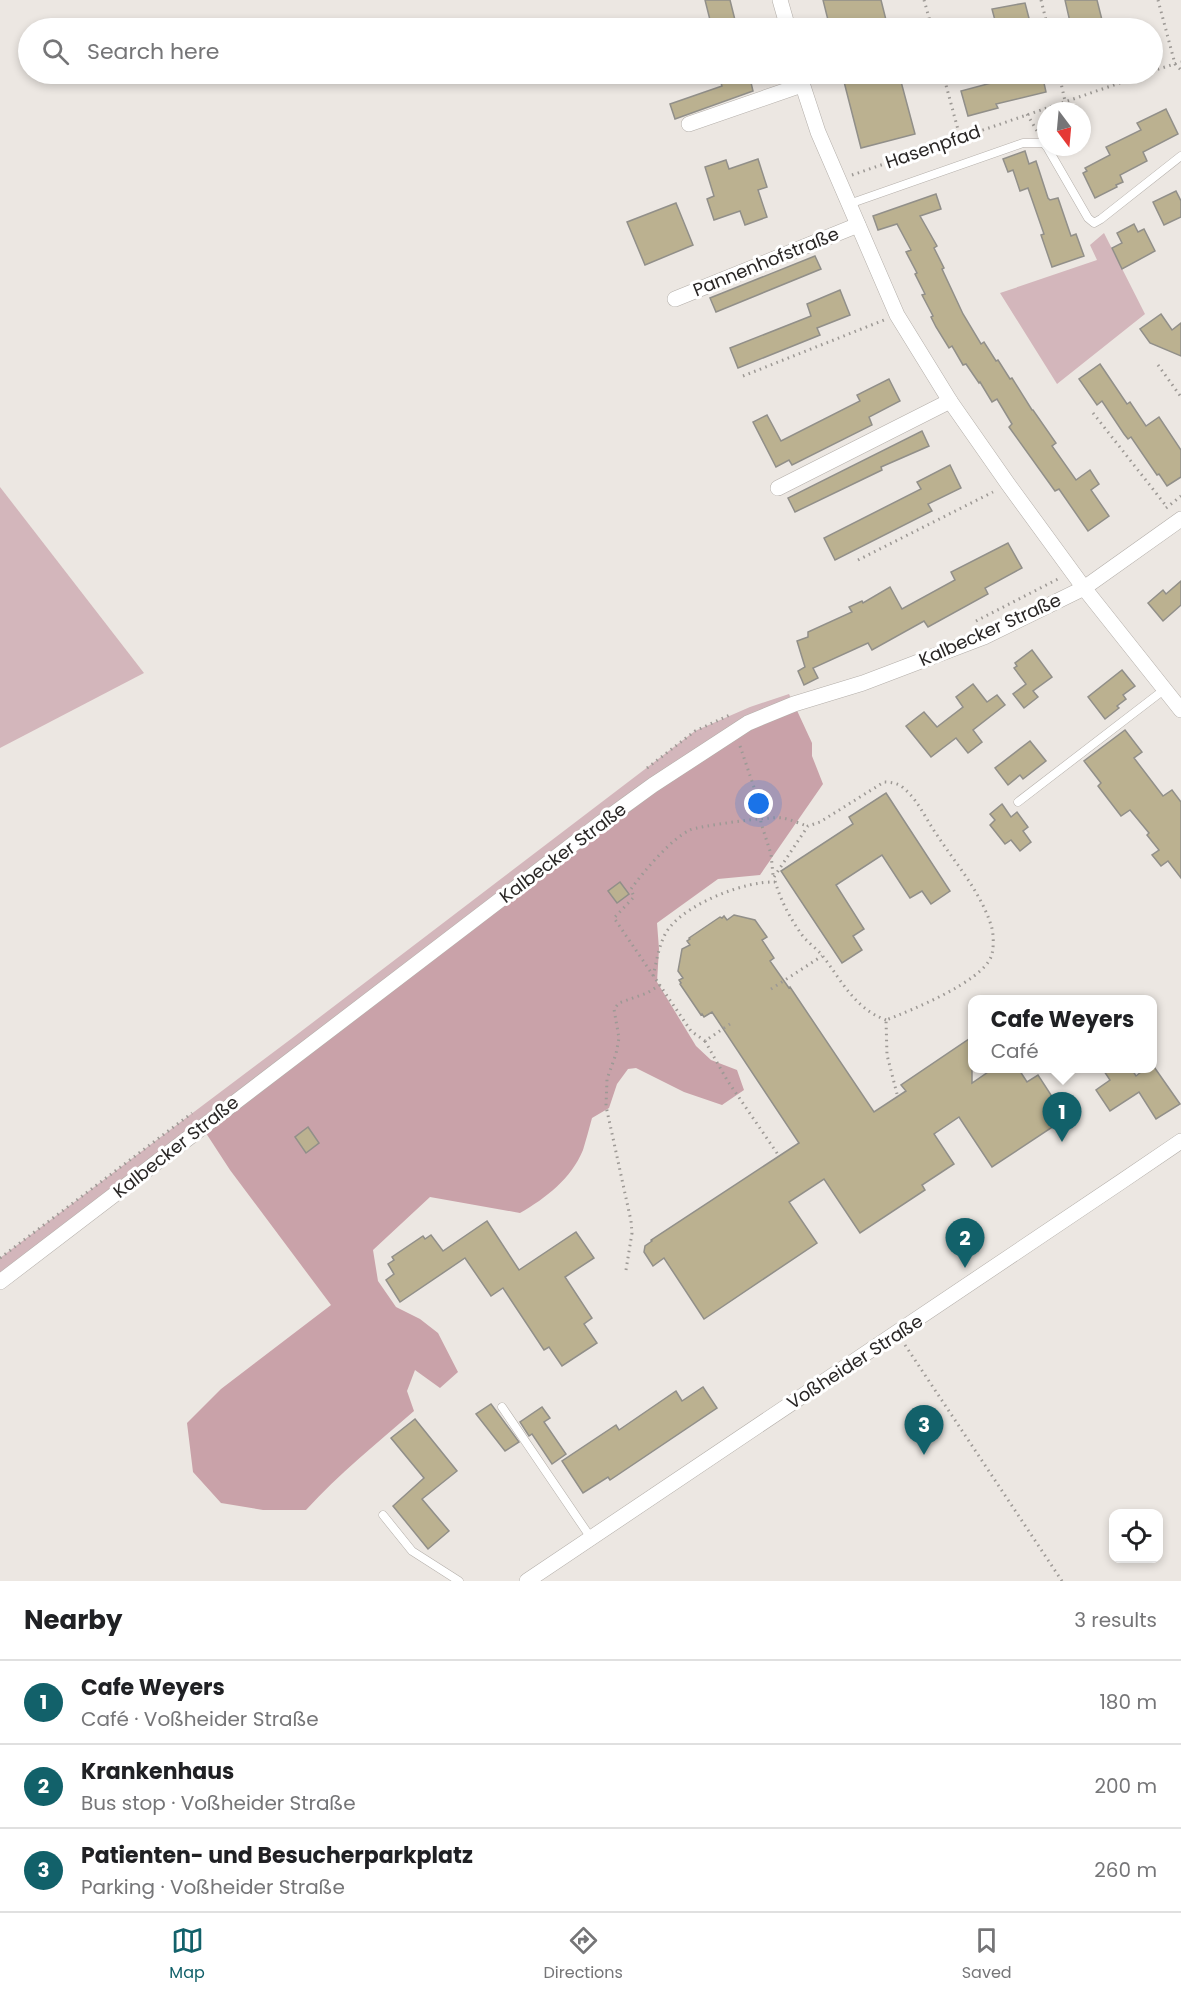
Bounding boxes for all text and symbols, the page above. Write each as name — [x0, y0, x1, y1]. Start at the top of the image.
search box — [18, 18, 1163, 84]
icon: search — [39, 35, 72, 68]
text: Search here — [87, 36, 220, 67]
north arrow — [1037, 102, 1091, 156]
street label: Hasenpfad — [882, 119, 984, 174]
street label: Pannenhofstraße — [689, 221, 843, 302]
street label: Kalbecker Straße — [915, 587, 1065, 672]
your location — [744, 789, 773, 818]
street label: Kalbecker Straße — [494, 797, 631, 909]
popup — [968, 995, 1157, 1073]
text: Cafe Weyers — [991, 1004, 1134, 1035]
text: Café — [991, 1037, 1039, 1065]
street label: Kalbecker Straße — [108, 1090, 244, 1204]
pin: 1 — [1042, 1092, 1082, 1142]
pin: 2 — [946, 1218, 984, 1268]
street label: Voßheider Straße — [782, 1308, 928, 1415]
pin: 3 — [904, 1406, 944, 1455]
map controls — [1109, 1509, 1163, 1563]
button: locate — [1109, 1509, 1163, 1563]
text: Nearby — [24, 1602, 122, 1638]
text: 3 results — [1074, 1606, 1157, 1634]
text: Cafe Weyers — [81, 1672, 225, 1703]
text: 1 — [40, 1688, 47, 1716]
text: 180 m — [1099, 1688, 1157, 1716]
text: Café · Voßheider Straße — [81, 1705, 319, 1733]
text: Krankenhaus — [81, 1756, 234, 1787]
text: 2 — [38, 1772, 49, 1800]
text: 200 m — [1094, 1772, 1157, 1800]
text: Bus stop · Voßheider Straße — [81, 1789, 356, 1817]
text: Patienten- und Besucherparkplatz — [81, 1840, 473, 1871]
text: 3 — [37, 1856, 50, 1884]
text: 260 m — [1094, 1856, 1157, 1884]
text: Parking · Voßheider Straße — [81, 1873, 345, 1901]
tab: Map — [169, 1924, 205, 1985]
tab: Directions — [544, 1924, 623, 1985]
tab: Saved — [962, 1924, 1012, 1985]

